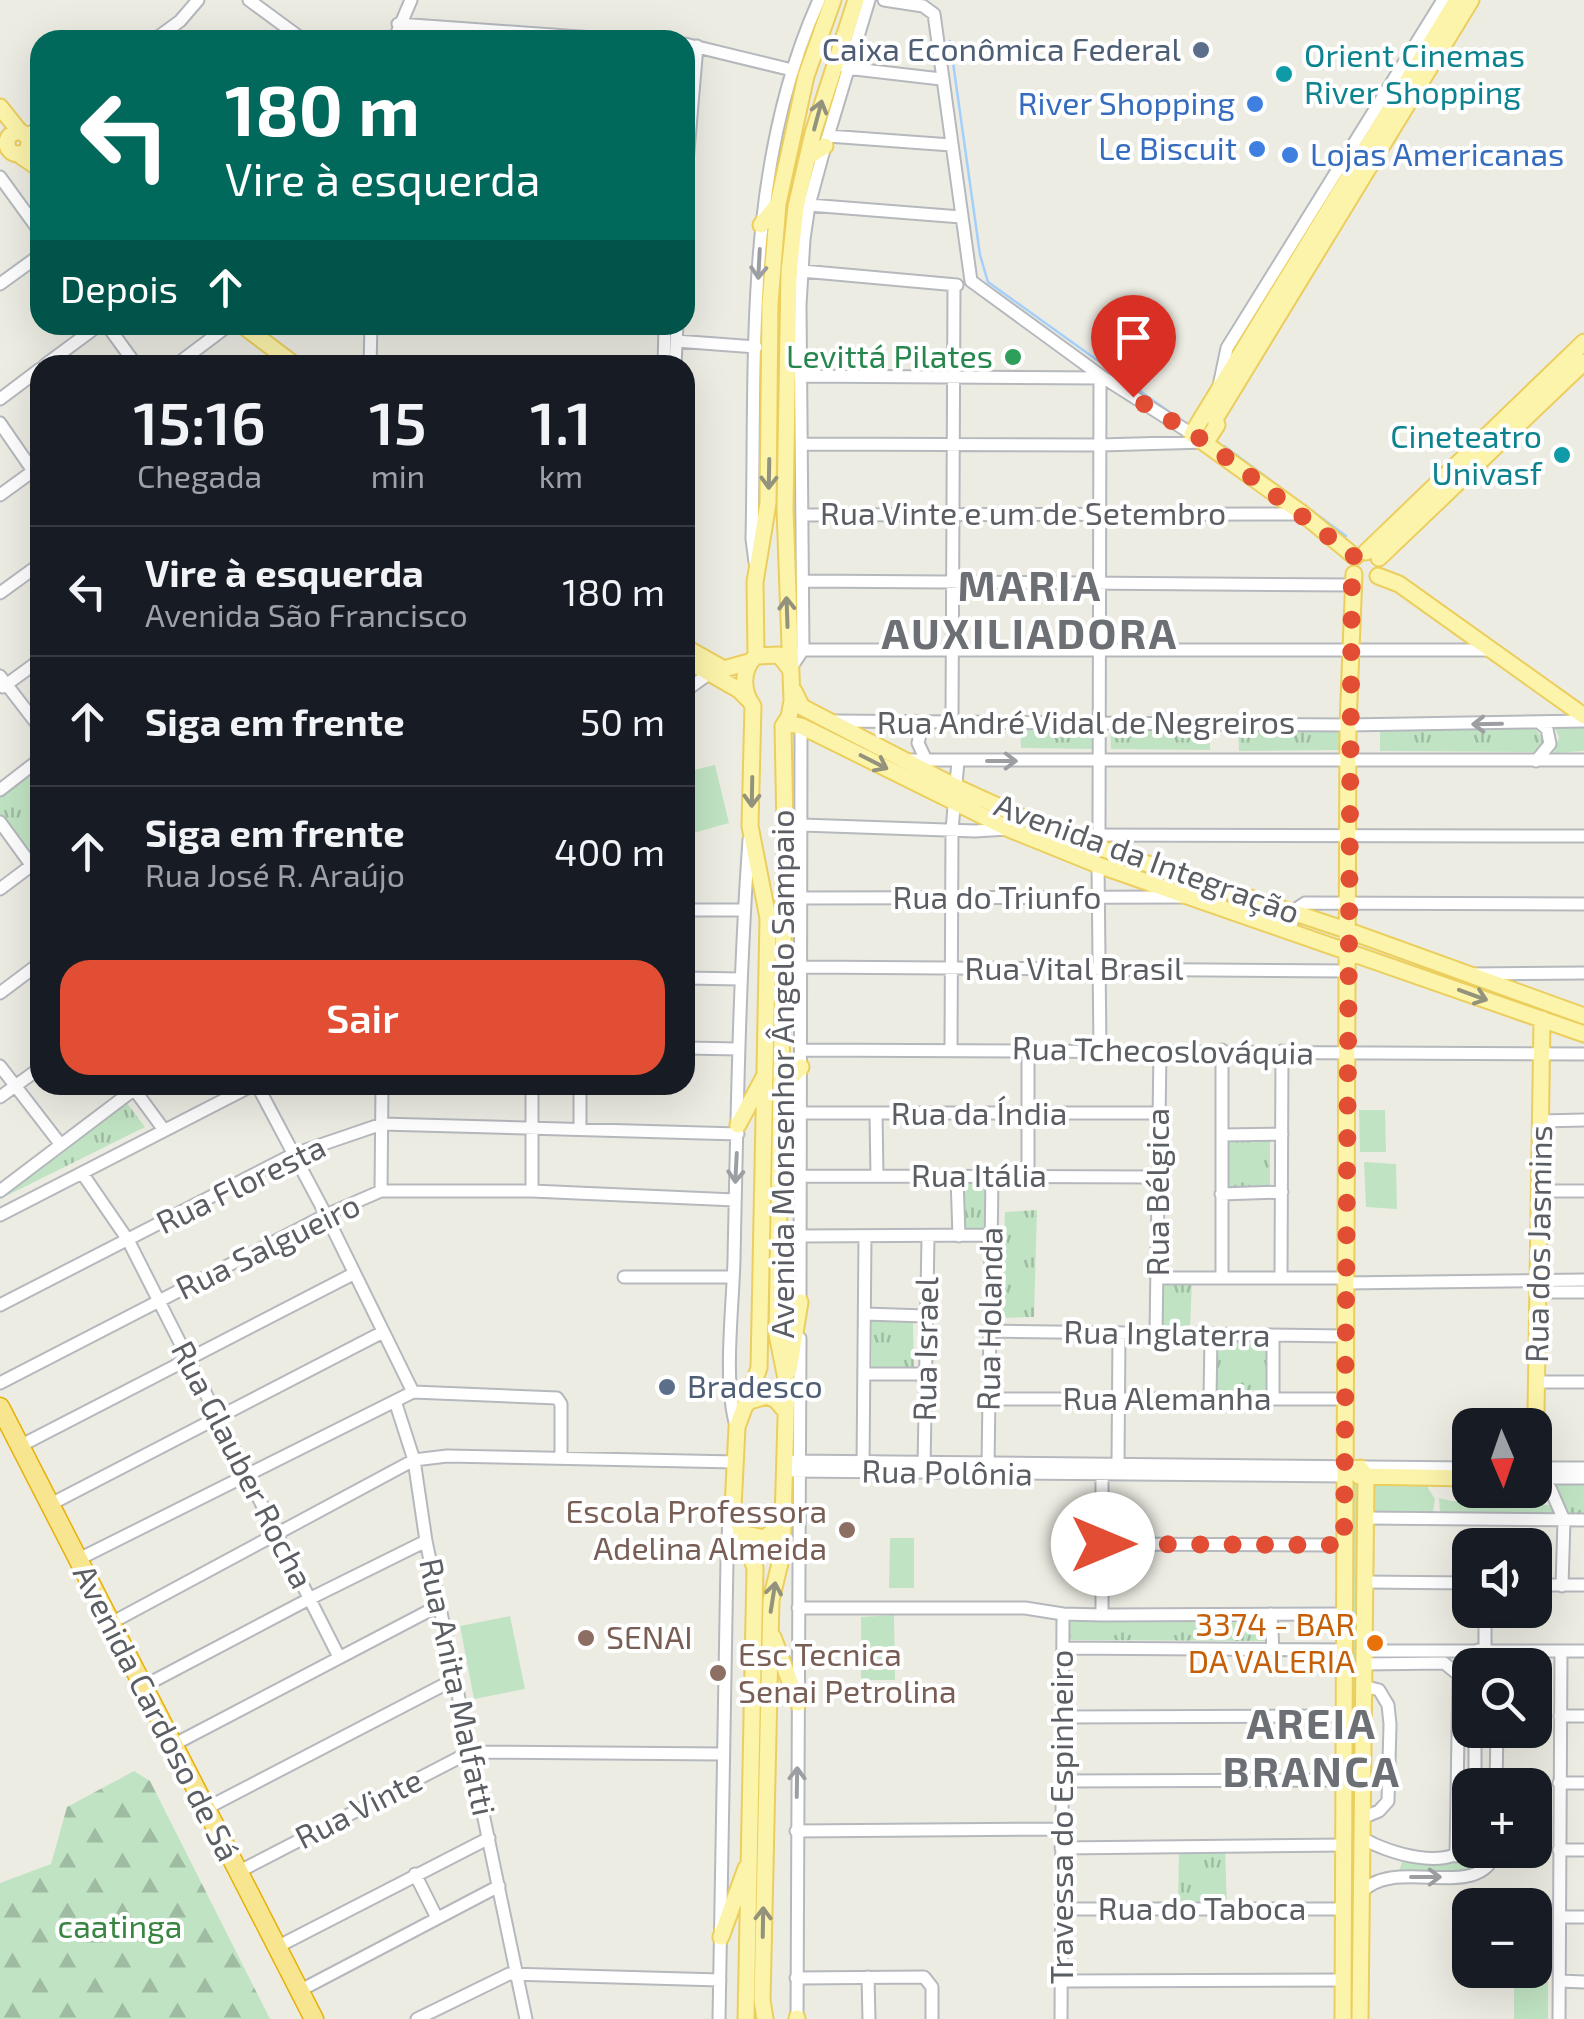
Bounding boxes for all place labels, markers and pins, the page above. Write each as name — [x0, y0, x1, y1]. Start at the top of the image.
place label: Caixa Econômica Federal — [822, 29, 1181, 67]
place label: Orient Cinemas River Shopping — [1304, 35, 1525, 110]
marker: Caixa Econômica Federal — [1190, 39, 1212, 61]
marker: Orient Cinemas River Shopping — [1273, 63, 1295, 85]
place label: River Shopping — [1018, 83, 1235, 121]
marker: River Shopping — [1244, 93, 1266, 115]
place label: Le Biscuit — [1098, 128, 1237, 166]
place label: Lojas Americanas — [1310, 134, 1564, 173]
marker: Le Biscuit — [1246, 138, 1268, 160]
marker: Lojas Americanas — [1279, 144, 1301, 166]
pin — [1091, 295, 1176, 398]
place label: Levittá Pilates — [786, 336, 993, 374]
marker: Levittá Pilates — [1002, 346, 1024, 368]
place label: Cineteatro Univasf — [1390, 416, 1543, 491]
marker: Cineteatro Univasf — [1551, 444, 1573, 466]
place label: Bradesco — [687, 1366, 823, 1404]
marker: Bradesco — [656, 1376, 678, 1398]
place label: Escola Professora Adelina Almeida — [565, 1491, 827, 1566]
marker: Escola Professora Adelina Almeida — [836, 1519, 858, 1541]
place label: 3374 - BAR DA VALERIA — [1188, 1604, 1355, 1679]
place label: SENAI — [606, 1617, 693, 1655]
marker: SENAI — [575, 1627, 597, 1649]
marker: 3374 - BAR DA VALERIA — [1364, 1632, 1386, 1654]
place label: Esc Tecnica Senai Petrolina — [738, 1634, 957, 1709]
marker: Esc Tecnica Senai Petrolina — [707, 1662, 729, 1684]

